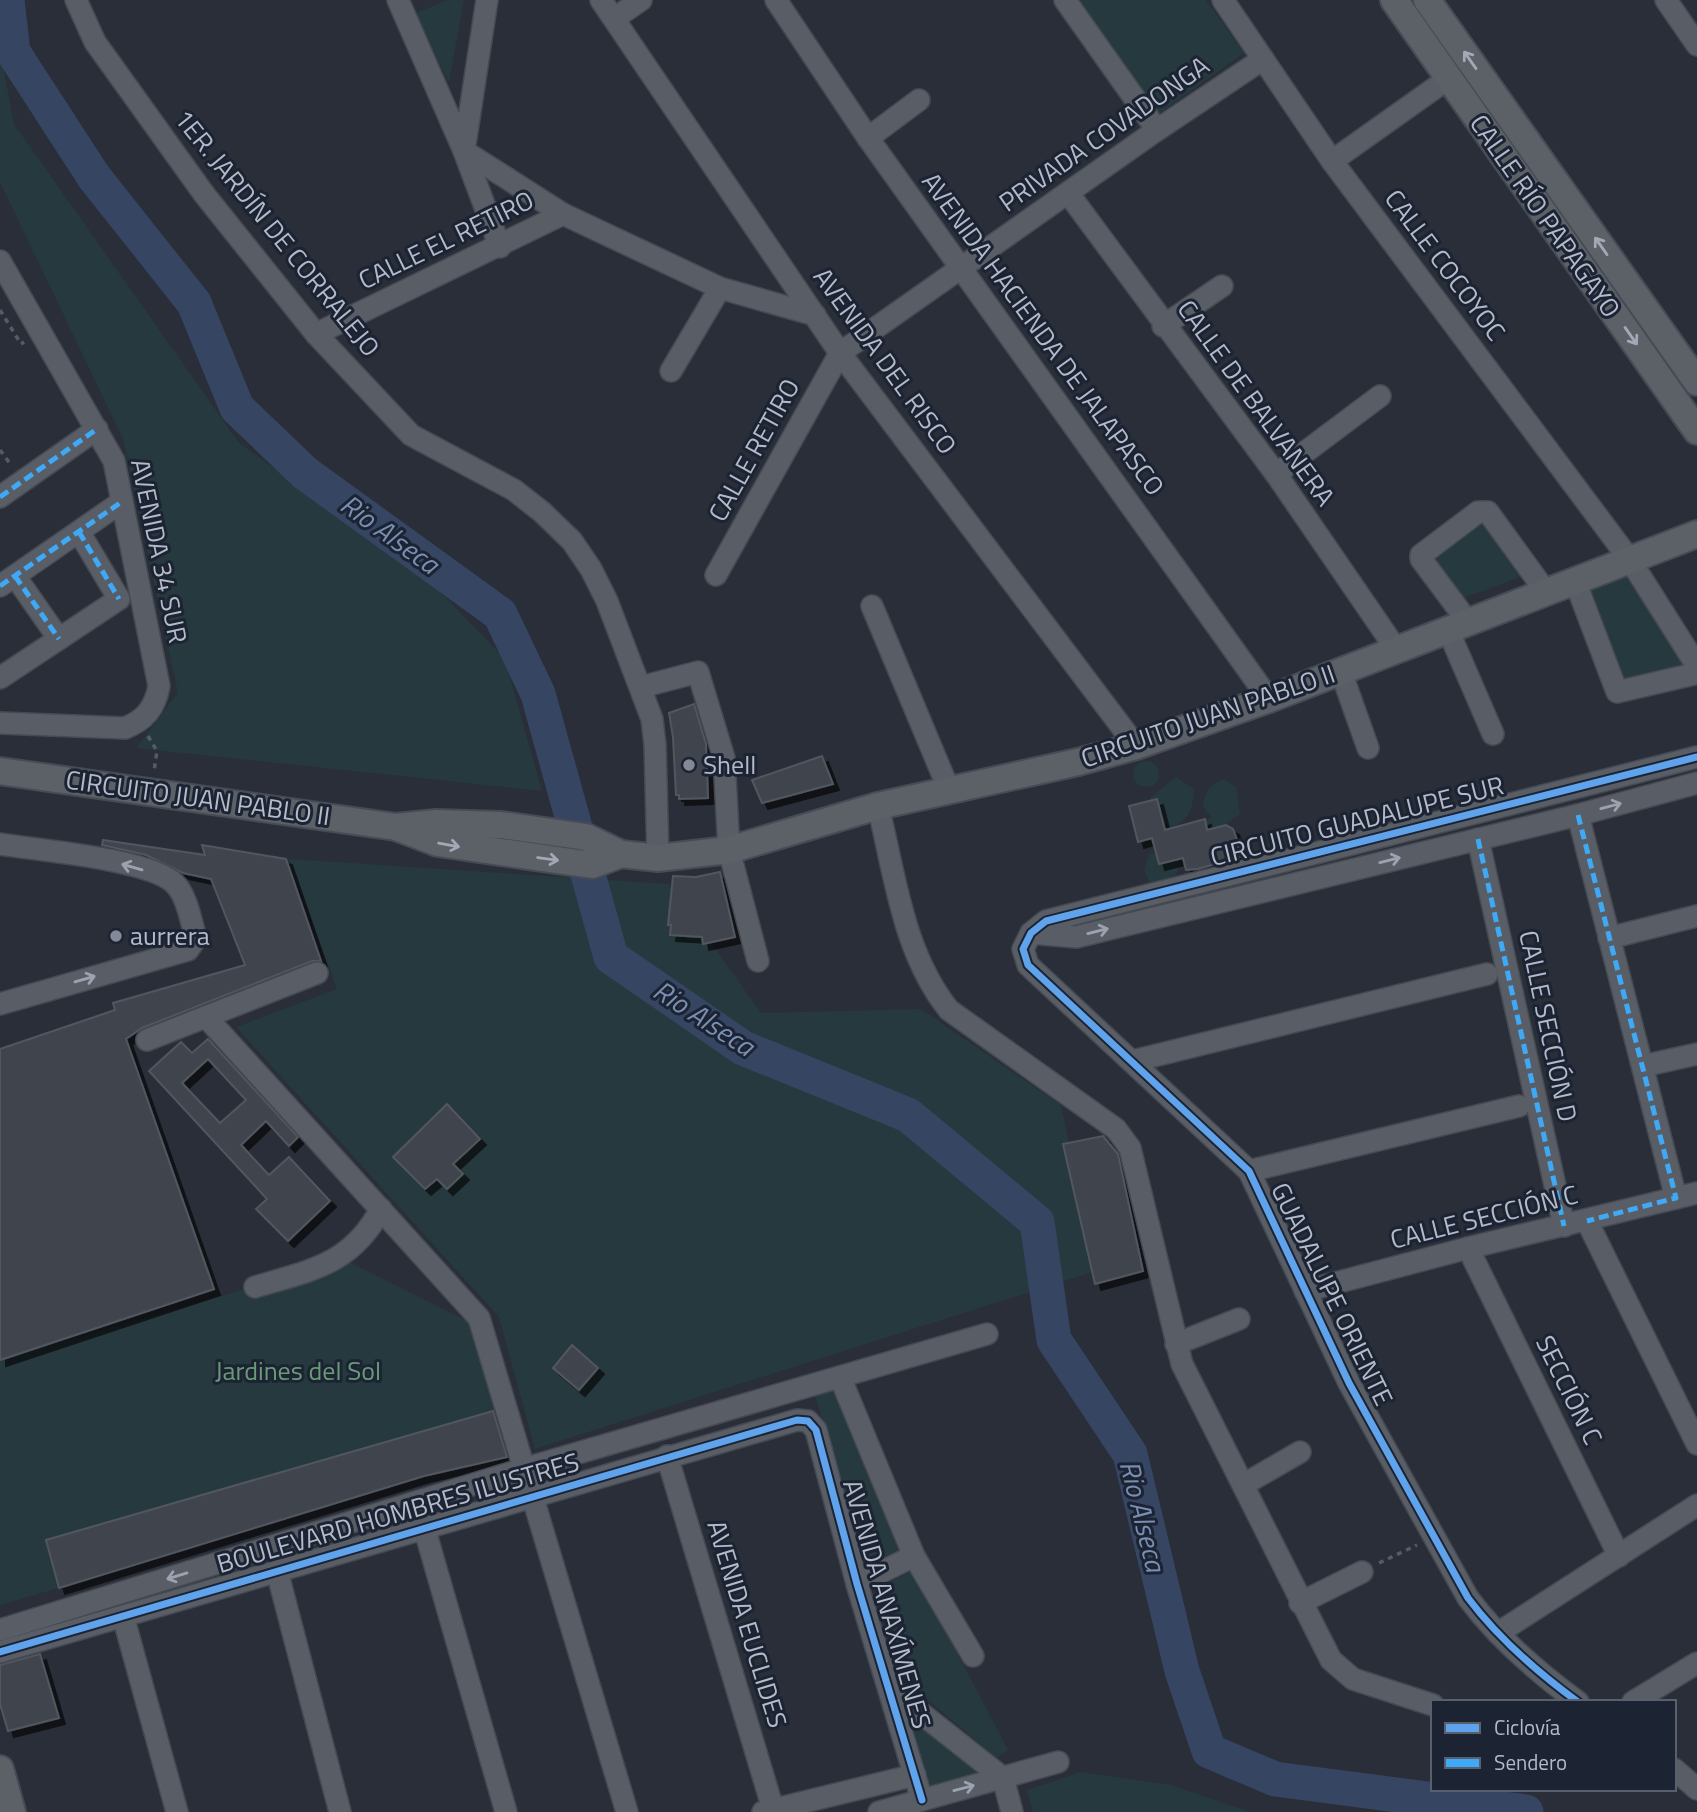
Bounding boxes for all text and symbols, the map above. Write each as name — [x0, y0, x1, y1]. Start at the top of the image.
street label: PRIVADA COVADONGA — [991, 46, 1217, 221]
one-way arrow — [1463, 51, 1477, 70]
street label: 1ER. JARDÍN DE CORRALEJO — [165, 101, 390, 365]
street label: CALLE RÍO PAPAGAYO — [1460, 106, 1630, 325]
street label: AVENIDA HACIENDA DE JALAPASCO — [913, 164, 1174, 504]
street label: CALLE EL RETIRO — [351, 180, 540, 299]
street label: CALLE COCOYOC — [1376, 181, 1515, 349]
one-way arrow — [1594, 237, 1608, 256]
street label: AVENIDA DEL RISCO — [804, 259, 967, 462]
street label: CALLE DE BALVANERA — [1168, 291, 1345, 514]
one-way arrow — [1623, 326, 1638, 345]
street label: CALLE RETIRO — [698, 371, 809, 528]
street label: AVENIDA 34 SUR — [121, 455, 198, 647]
water label: Rio Alseca — [332, 483, 450, 585]
street label: CIRCUITO JUAN PABLO II — [1076, 654, 1340, 777]
place label: Shell — [703, 745, 756, 784]
marker: Shell — [681, 757, 697, 773]
street label: CIRCUITO JUAN PABLO II — [63, 760, 333, 835]
street label: CIRCUITO GUADALUPE SUR — [1206, 765, 1508, 876]
one-way arrow — [1600, 799, 1622, 812]
one-way arrow — [437, 838, 460, 852]
one-way arrow — [536, 853, 559, 866]
one-way arrow — [1379, 853, 1401, 866]
one-way arrow — [121, 860, 143, 873]
place label: aurrera — [130, 916, 210, 955]
one-way arrow — [1086, 924, 1109, 938]
street label: CALLE SECCIÓN D — [1509, 927, 1588, 1125]
marker: aurrera — [108, 928, 124, 944]
water label: Rio Alseca — [645, 969, 765, 1068]
one-way arrow — [74, 972, 96, 985]
street label: CALLE SECCIÓN C — [1386, 1174, 1582, 1259]
street label: GUADALUPE ORIENTE — [1261, 1176, 1403, 1412]
street label: SECCIÓN C — [1526, 1328, 1613, 1451]
park label: Jardines del Sol — [215, 1351, 381, 1390]
street label: BOULEVARD HOMBRES ILUSTRES — [212, 1442, 584, 1583]
water label: Rio Alseca — [1109, 1456, 1179, 1578]
street label: AVENIDA ANAXÍMENES — [833, 1475, 942, 1733]
street label: AVENIDA EUCLIDES — [697, 1515, 798, 1732]
one-way arrow — [166, 1570, 188, 1583]
legend — [1431, 1700, 1676, 1791]
text: Ciclovía — [1494, 1711, 1561, 1743]
text: Sendero — [1494, 1746, 1567, 1778]
one-way arrow — [953, 1781, 975, 1794]

